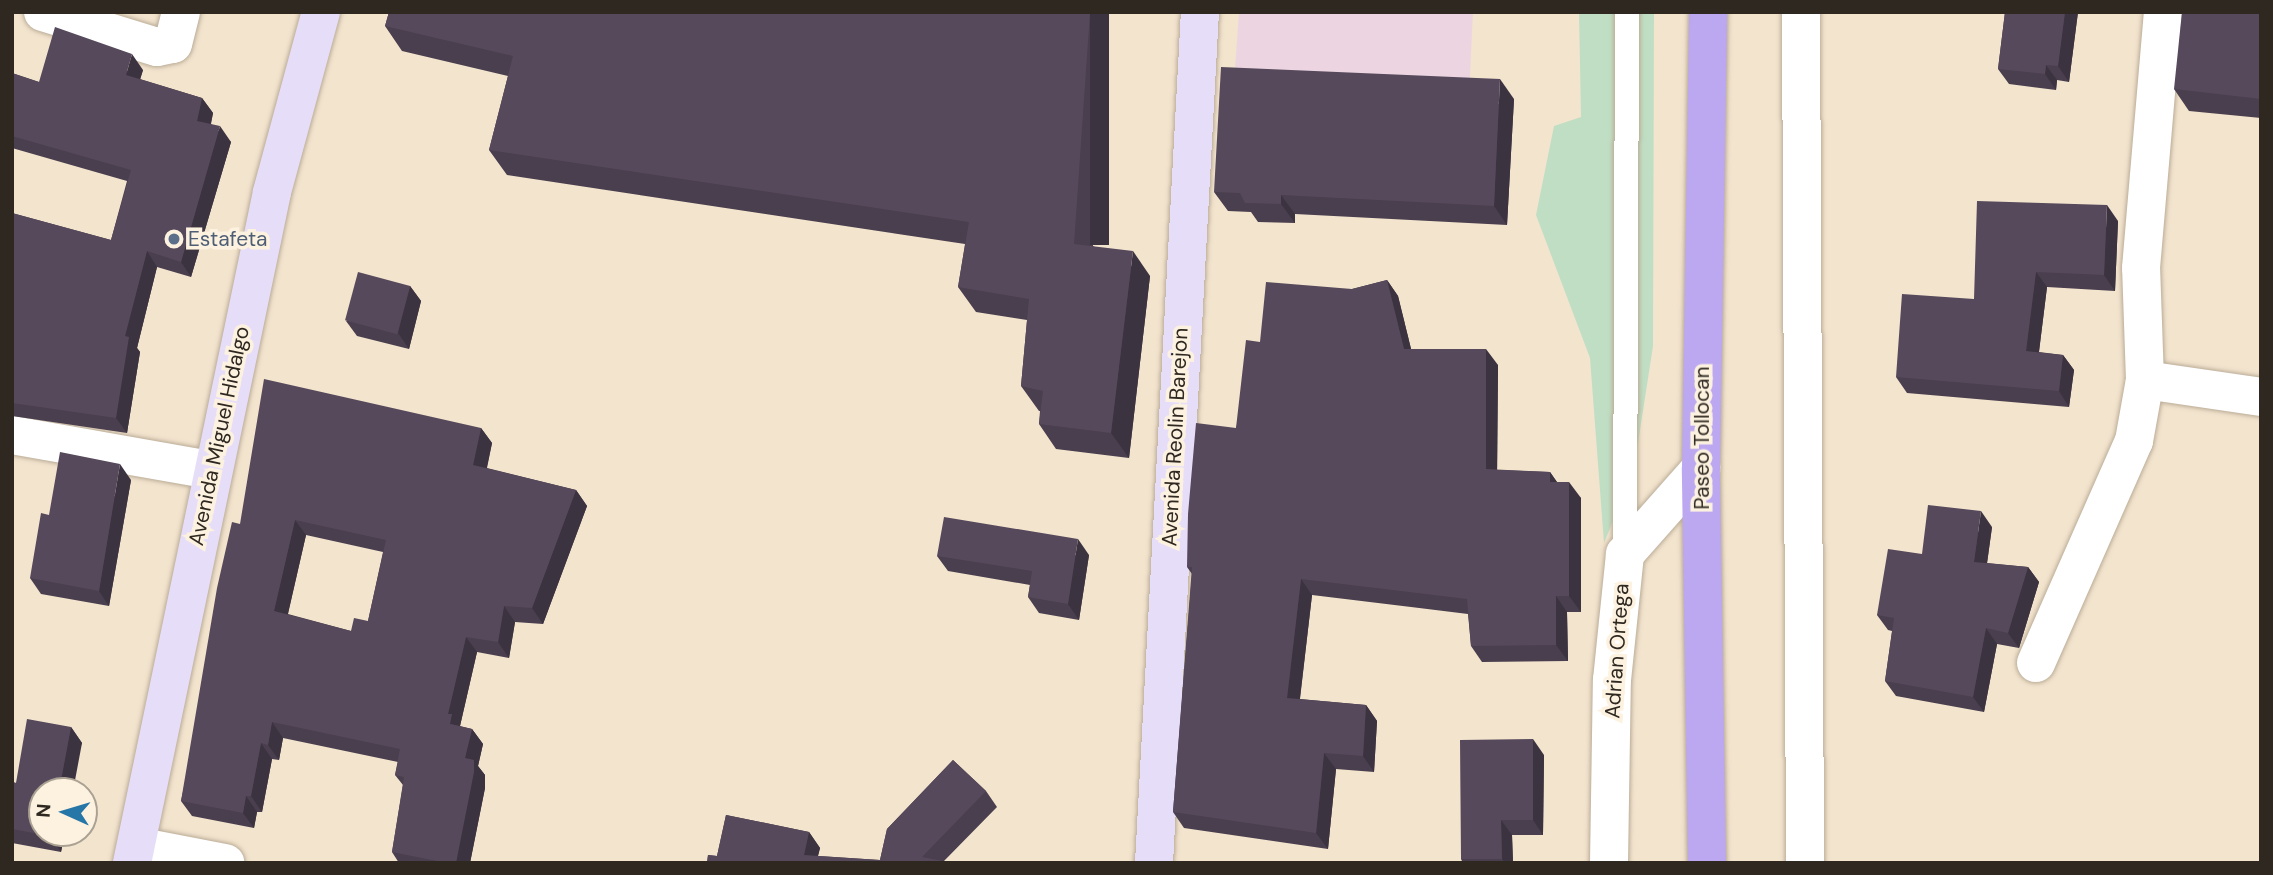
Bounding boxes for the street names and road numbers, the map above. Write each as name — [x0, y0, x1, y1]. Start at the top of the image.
street label: Avenida Miguel Hidalgo — [183, 324, 255, 548]
street label: Avenida Reolin Barejon — [1157, 327, 1193, 547]
street label: Paseo Tollocan — [1689, 366, 1715, 510]
street label: Adrian Ortega — [1600, 583, 1634, 719]

